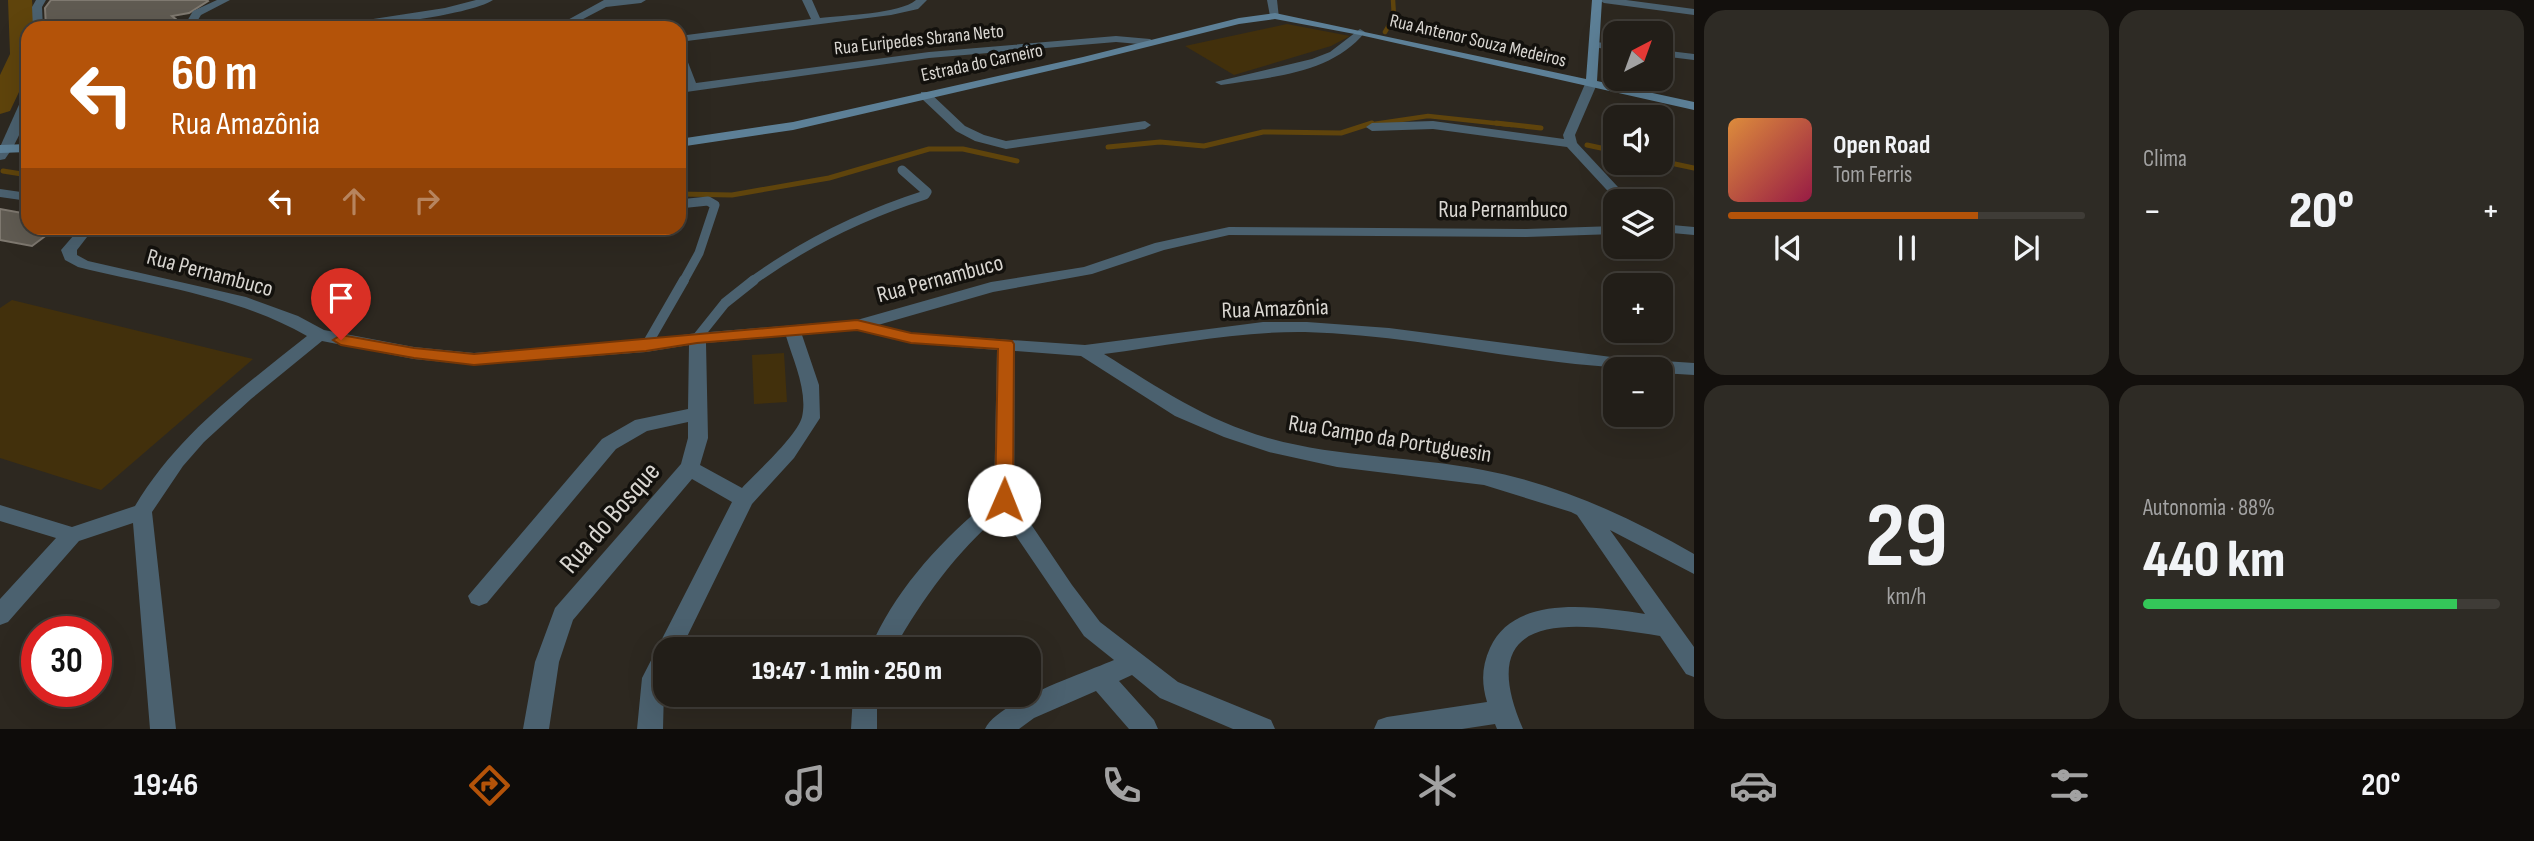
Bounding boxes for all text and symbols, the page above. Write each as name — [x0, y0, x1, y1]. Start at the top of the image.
street label: Rua Antenor Souza Medeiros — [1387, 9, 1569, 73]
street label: Rua Euripedes Sbrana Neto — [833, 20, 1005, 60]
north arrow — [1603, 21, 1673, 91]
map controls — [1603, 21, 1673, 427]
street label: Estrada do Carneiro — [919, 39, 1045, 87]
text: 60 m — [171, 45, 258, 104]
icon: left — [56, 49, 147, 140]
text: Rua Amazônia — [171, 105, 320, 144]
button: sound — [1603, 105, 1673, 175]
text: Open Road — [1833, 130, 1930, 161]
text: Clima — [2143, 145, 2187, 173]
text: Tom Ferris — [1833, 161, 1912, 189]
text: 20° — [2289, 180, 2354, 243]
icon: left — [262, 182, 300, 220]
icon: ahead — [335, 182, 373, 220]
icon: right — [408, 182, 446, 220]
button: layers — [1603, 189, 1673, 259]
text: − — [2143, 189, 2162, 234]
text: + — [2481, 189, 2500, 234]
street label: Rua Pernambuco — [1438, 196, 1568, 224]
icon: previous — [1769, 229, 1807, 267]
icon: pause — [1888, 229, 1926, 267]
icon: next — [2007, 229, 2045, 267]
street label: Rua Pernambuco — [144, 243, 276, 303]
street label: Rua Pernambuco — [874, 249, 1006, 309]
pin — [311, 268, 371, 340]
button: + — [1603, 273, 1673, 343]
icon: arrive — [322, 279, 360, 317]
street label: Rua Amazônia — [1221, 293, 1329, 325]
button: − — [1603, 357, 1673, 427]
street label: Rua Campo da Portuguesin — [1287, 409, 1493, 469]
street label: Rua do Bosque — [553, 456, 667, 580]
position arrow — [967, 463, 1041, 537]
text: 29 — [1865, 483, 1948, 592]
text: Autonomia · 88% — [2143, 494, 2275, 522]
text: 440 km — [2143, 529, 2285, 592]
text: km/h — [1887, 583, 1926, 611]
speed limit sign: 30 — [21, 616, 112, 707]
text: 19:47 · 1 min · 250 m — [752, 656, 942, 687]
icon: directions — [465, 761, 514, 810]
icon: music — [781, 761, 830, 810]
icon: phone — [1097, 761, 1146, 810]
icon: climate — [1413, 761, 1462, 810]
icon: car — [1729, 761, 1778, 810]
icon: filters — [2045, 761, 2094, 810]
text: 19:46 — [133, 766, 198, 805]
text: 20° — [2361, 766, 2400, 805]

